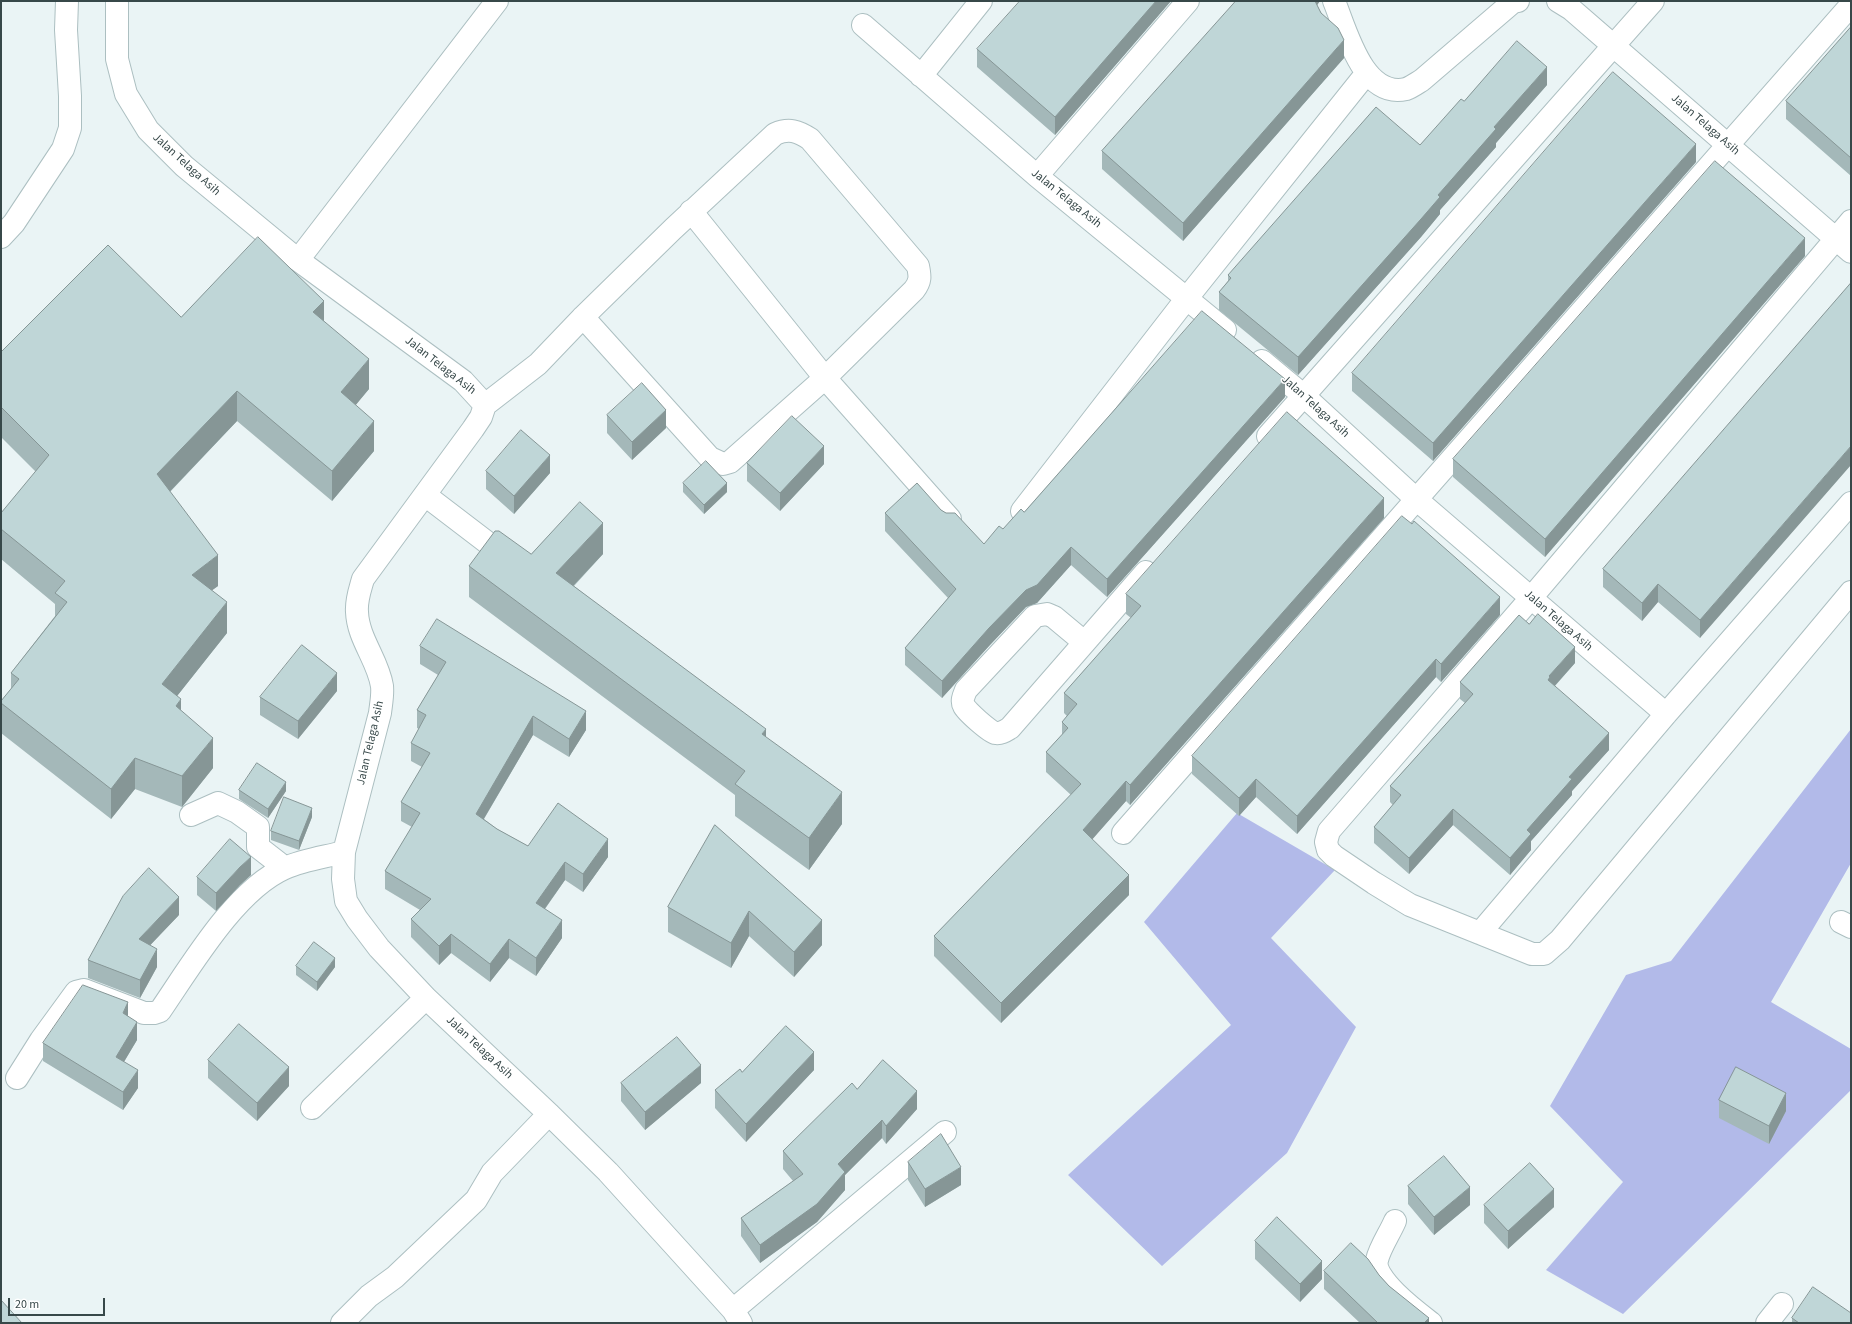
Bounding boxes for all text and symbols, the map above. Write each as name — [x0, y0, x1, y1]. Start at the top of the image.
street label: Jalan Telaga Asih — [1668, 91, 1742, 159]
street label: Jalan Telaga Asih — [149, 131, 223, 199]
street label: Jalan Telaga Asih — [1028, 166, 1104, 232]
street label: Jalan Telaga Asih — [402, 334, 478, 398]
street label: Jalan Telaga Asih — [1278, 373, 1352, 441]
street label: Jalan Telaga Asih — [1521, 587, 1595, 655]
street label: Jalan Telaga Asih — [354, 699, 388, 787]
street label: Jalan Telaga Asih — [443, 1013, 515, 1083]
scale bar — [10, 1290, 107, 1316]
text: 20 m — [15, 1296, 39, 1313]

